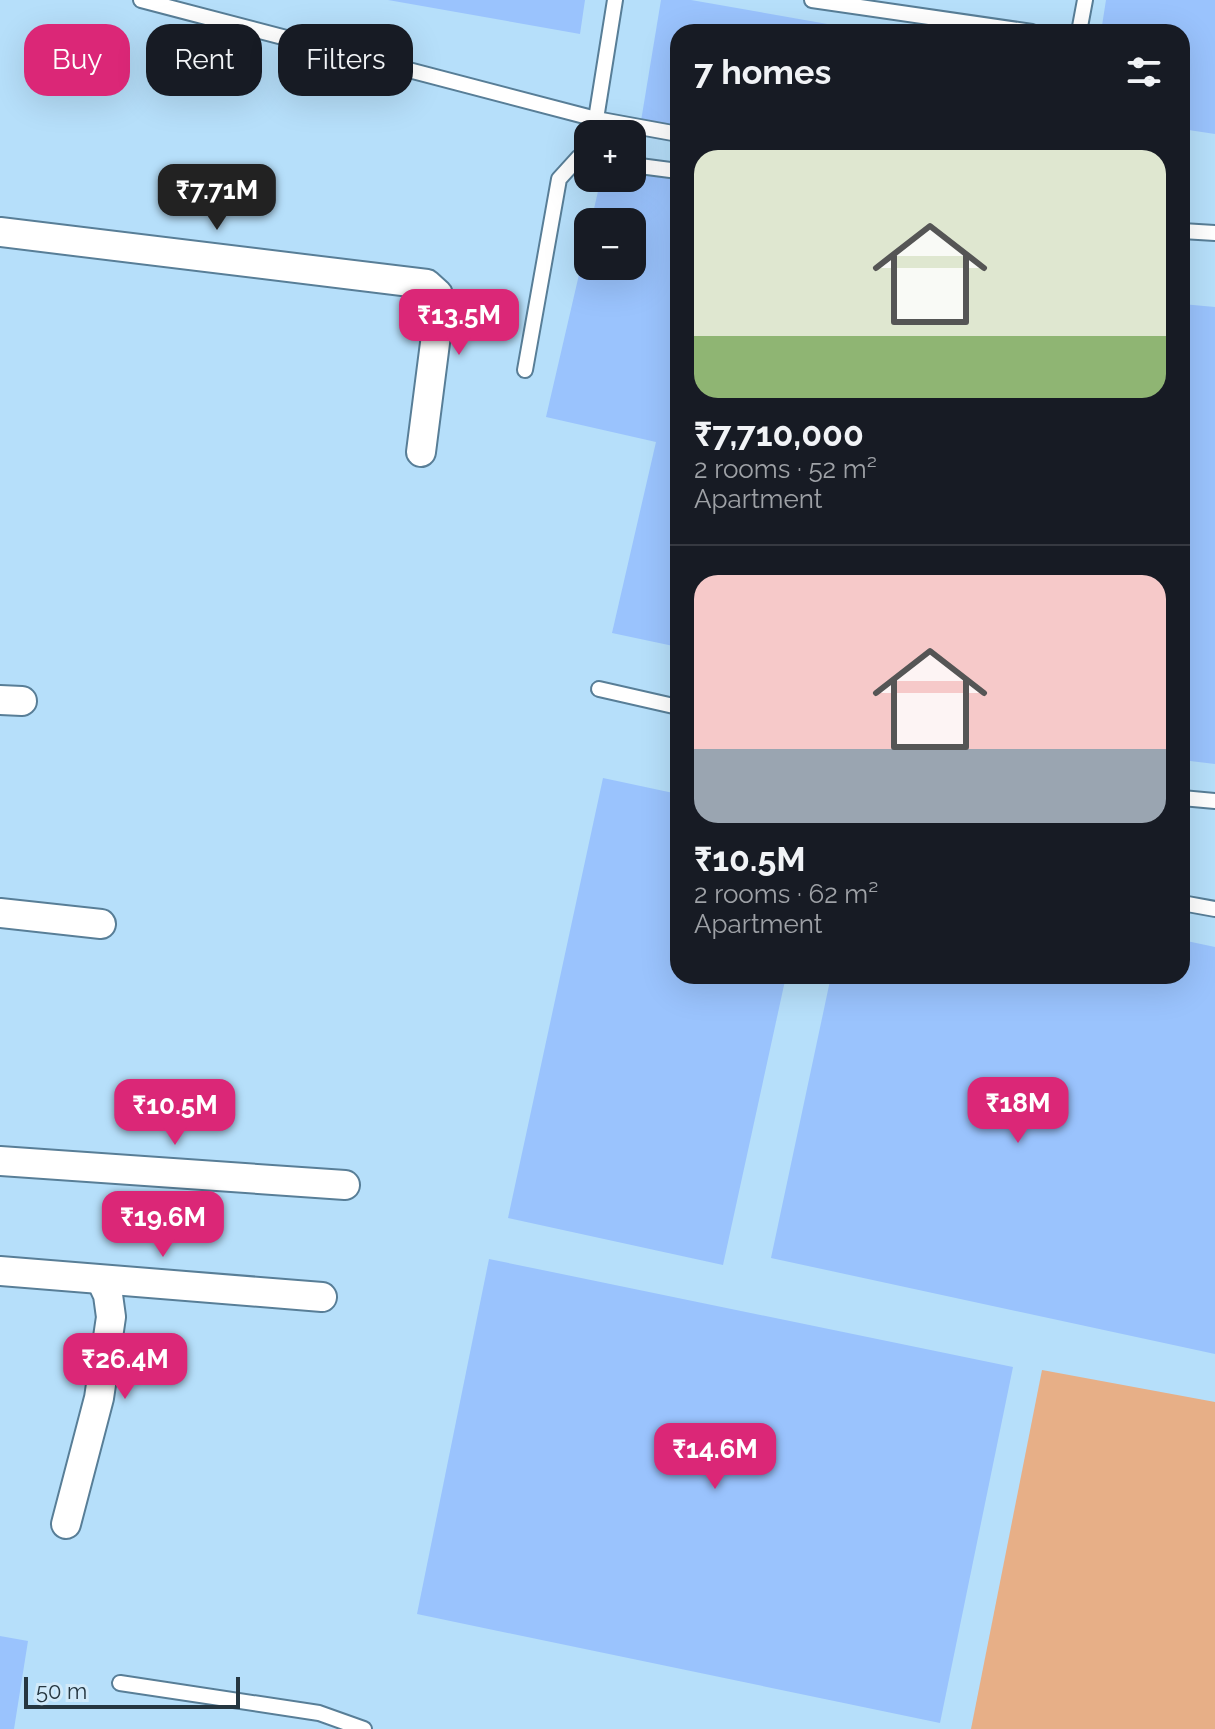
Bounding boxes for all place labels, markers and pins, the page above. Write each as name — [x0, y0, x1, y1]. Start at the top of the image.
pin: ₹7.71M — [152, 164, 282, 232]
pin: ₹13.5M — [394, 289, 524, 357]
pin: ₹18M — [971, 1077, 1065, 1145]
pin: ₹10.5M — [110, 1079, 240, 1147]
pin: ₹19.6M — [98, 1191, 228, 1259]
pin: ₹26.4M — [60, 1333, 190, 1401]
pin: ₹14.6M — [650, 1423, 780, 1491]

